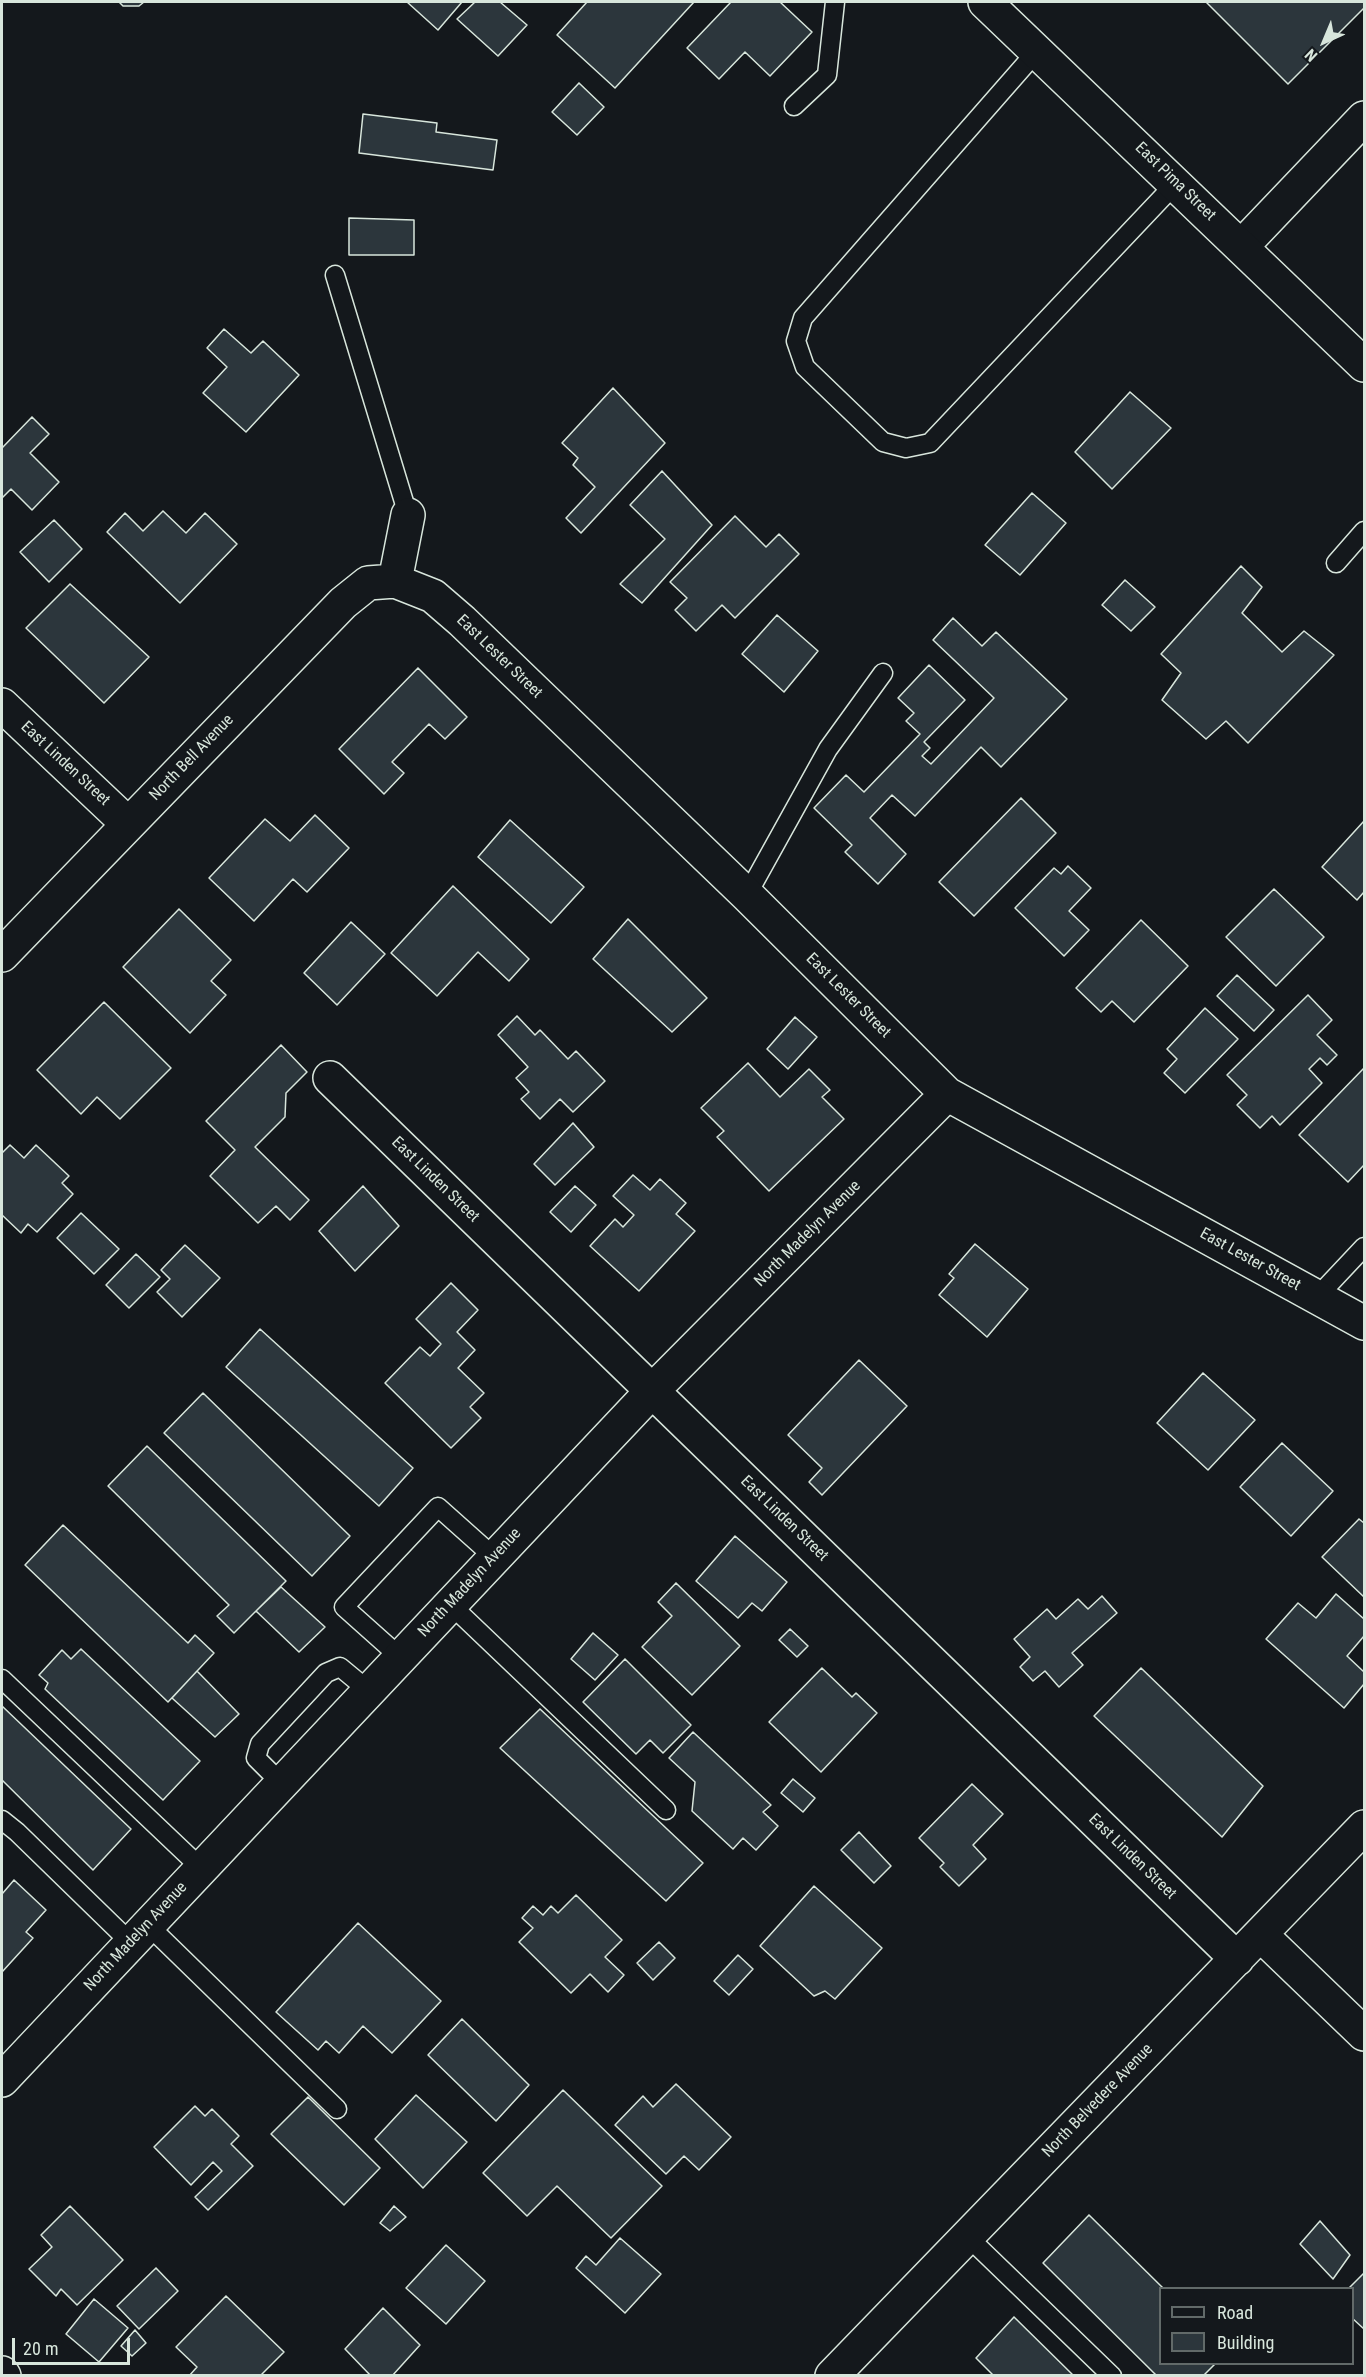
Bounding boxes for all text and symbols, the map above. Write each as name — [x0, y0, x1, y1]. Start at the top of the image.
north arrow — [1294, 12, 1354, 72]
text: N — [1301, 45, 1321, 66]
street label: East Pima Street — [1131, 139, 1219, 225]
street label: East Lester Street — [452, 611, 546, 703]
street label: North Bell Avenue — [146, 711, 238, 805]
street label: East Linden Street — [17, 718, 113, 810]
street label: East Lester Street — [802, 950, 894, 1042]
street label: East Linden Street — [387, 1133, 483, 1227]
street label: North Madelyn Avenue — [751, 1177, 865, 1291]
street label: East Lester Street — [1196, 1224, 1304, 1296]
street label: East Linden Street — [736, 1472, 832, 1566]
street label: North Madelyn Avenue — [414, 1524, 526, 1642]
street label: East Linden Street — [1084, 1810, 1180, 1904]
street label: North Madelyn Avenue — [80, 1878, 192, 1996]
street label: North Belvedere Avenue — [1039, 2040, 1157, 2162]
legend — [1159, 2287, 1354, 2365]
text: Road — [1217, 2302, 1253, 2323]
scale bar — [15, 2326, 134, 2364]
text: Building — [1217, 2332, 1274, 2353]
text: 20 m — [23, 2338, 58, 2359]

